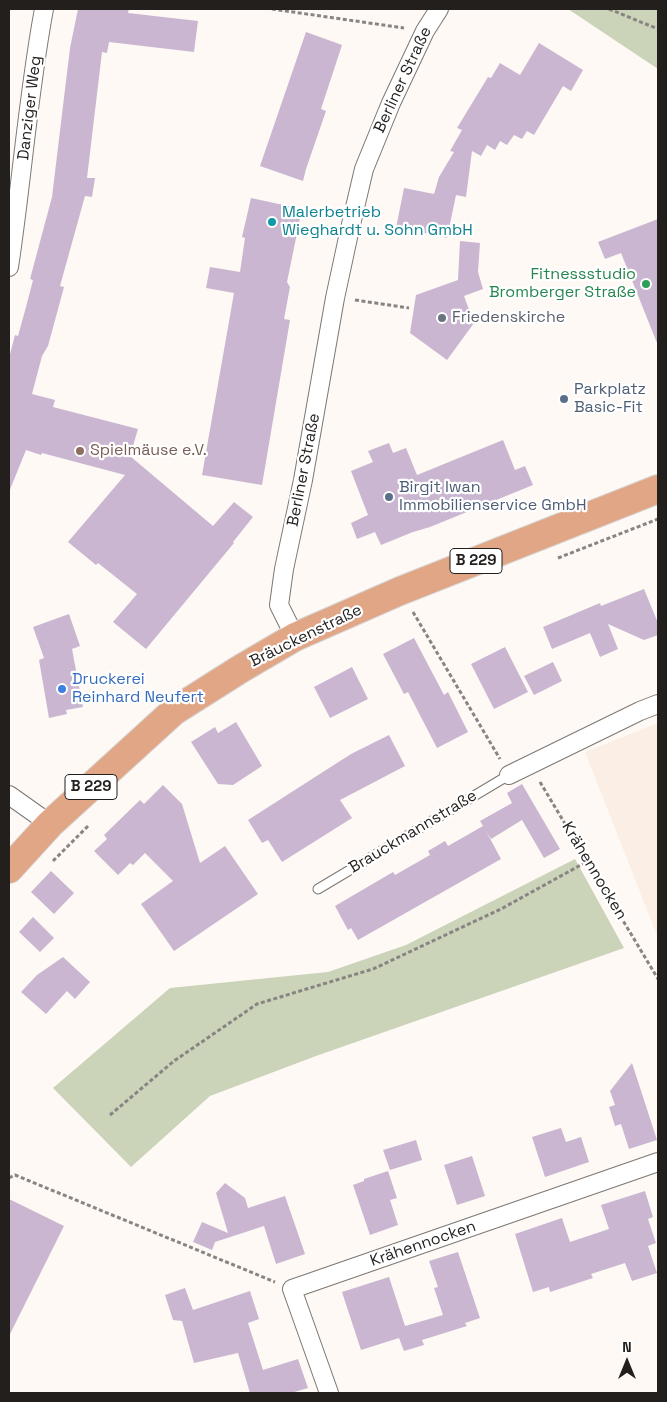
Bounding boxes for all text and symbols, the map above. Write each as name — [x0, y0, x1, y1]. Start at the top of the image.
street label: Berliner Straße — [370, 24, 436, 136]
street label: Danziger Weg — [14, 55, 46, 161]
place label: Malerbetrieb Wieghardt u. Sohn GmbH — [282, 203, 473, 241]
marker: Malerbetrieb Wieghardt u. Sohn GmbH — [266, 216, 278, 228]
place label: Fitnessstudio Bromberger Straße — [489, 265, 636, 303]
marker: Fitnessstudio Bromberger Straße — [640, 278, 652, 290]
place label: Friedenskirche — [452, 308, 565, 328]
marker: Friedenskirche — [436, 312, 448, 324]
place label: Parkplatz Basic-Fit — [574, 380, 646, 418]
marker: Parkplatz Basic-Fit — [558, 393, 570, 405]
street label: Berliner Straße — [284, 412, 324, 528]
place label: Spielmäuse e.V. — [90, 441, 207, 461]
marker: Spielmäuse e.V. — [74, 445, 86, 457]
place label: Birgit Iwan Immobilienservice GmbH — [399, 478, 586, 516]
marker: Birgit Iwan Immobilienservice GmbH — [383, 491, 395, 503]
road number: B 229 — [450, 548, 502, 574]
street label: Bräuckenstraße — [247, 601, 365, 671]
place label: Druckerei Reinhard Neufert — [72, 670, 204, 708]
marker: Druckerei Reinhard Neufert — [56, 683, 68, 695]
road number: B 229 — [65, 774, 117, 800]
street label: Brauckmannstraße — [345, 786, 481, 878]
street label: Krähennocken — [557, 819, 631, 923]
street label: Krähennocken — [368, 1217, 478, 1271]
north arrow — [602, 1337, 652, 1387]
text: N — [622, 1338, 632, 1356]

